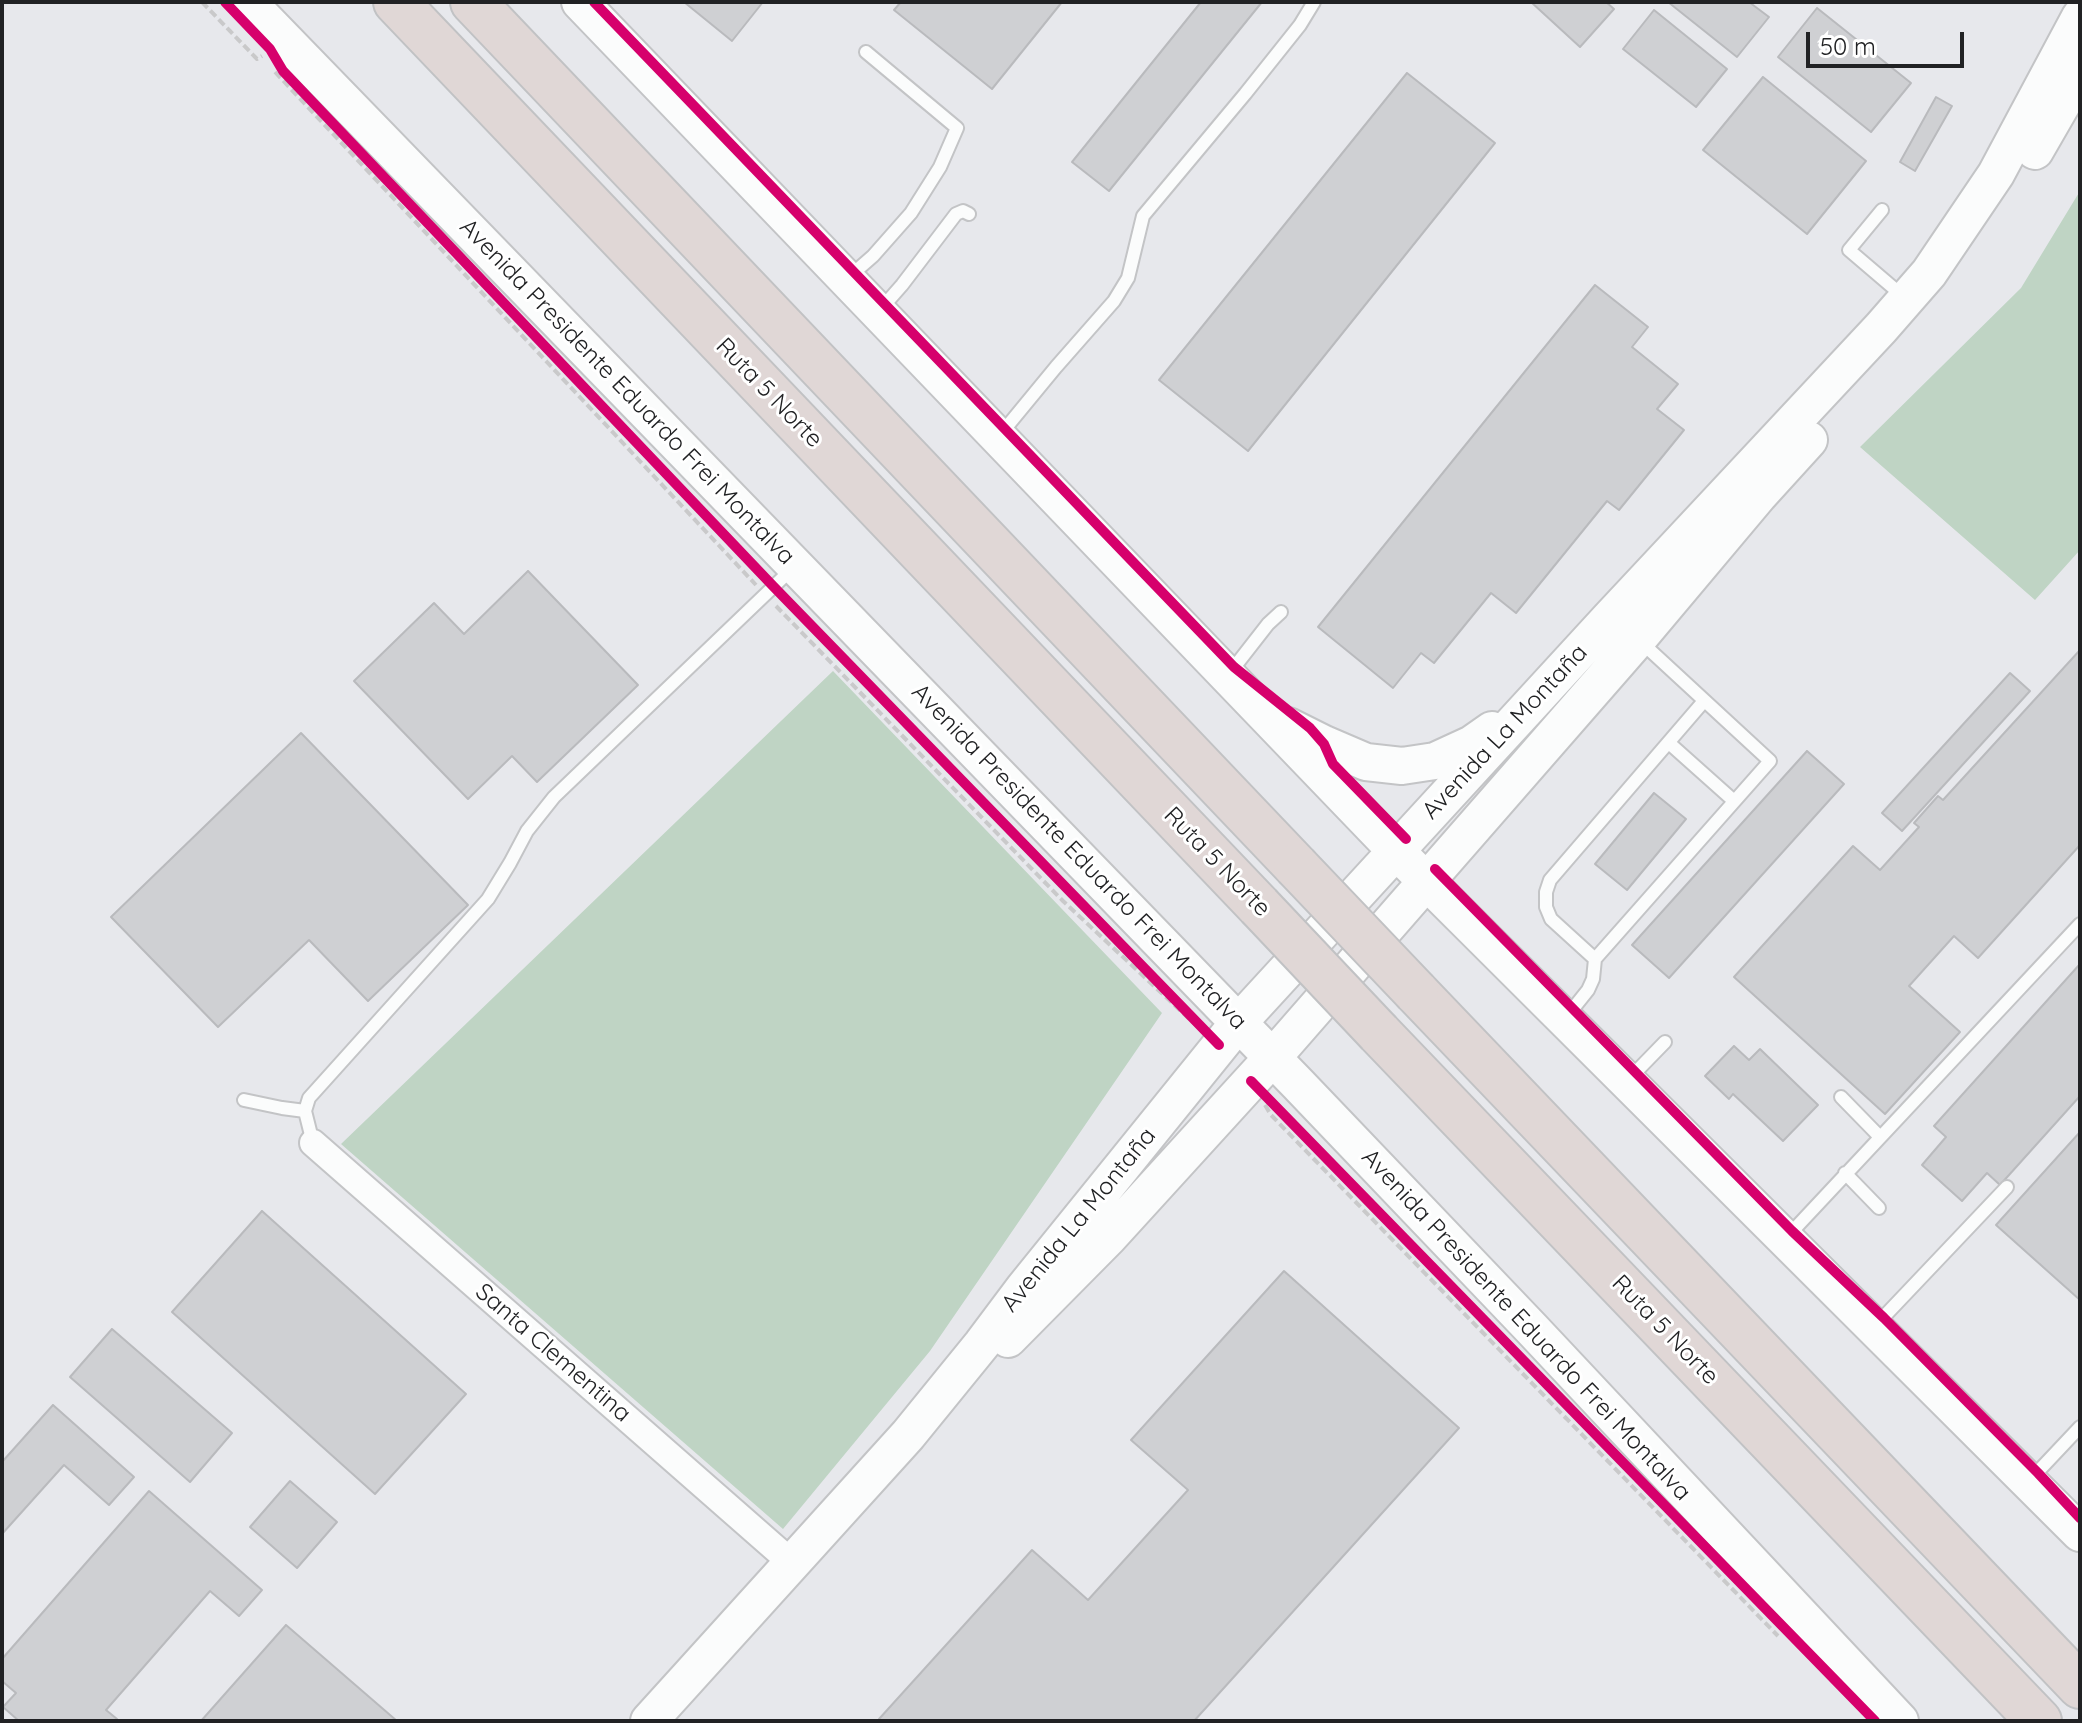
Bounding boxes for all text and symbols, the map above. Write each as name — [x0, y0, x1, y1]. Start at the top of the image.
scale bar — [1810, 16, 1968, 66]
text: 50 m — [1820, 31, 1876, 61]
street label: Avenida Presidente Eduardo Frei Montalva — [453, 213, 801, 571]
street label: Ruta 5 Norte — [710, 332, 828, 454]
street label: Avenida La Montaña — [1416, 639, 1594, 825]
street label: Avenida Presidente Eduardo Frei Montalva — [905, 678, 1253, 1036]
street label: Ruta 5 Norte — [1158, 801, 1276, 923]
street label: Avenida La Montaña — [996, 1122, 1162, 1318]
street label: Avenida Presidente Eduardo Frei Montalva — [1355, 1143, 1697, 1507]
street label: Ruta 5 Norte — [1606, 1269, 1724, 1391]
street label: Santa Clementina — [469, 1278, 637, 1428]

